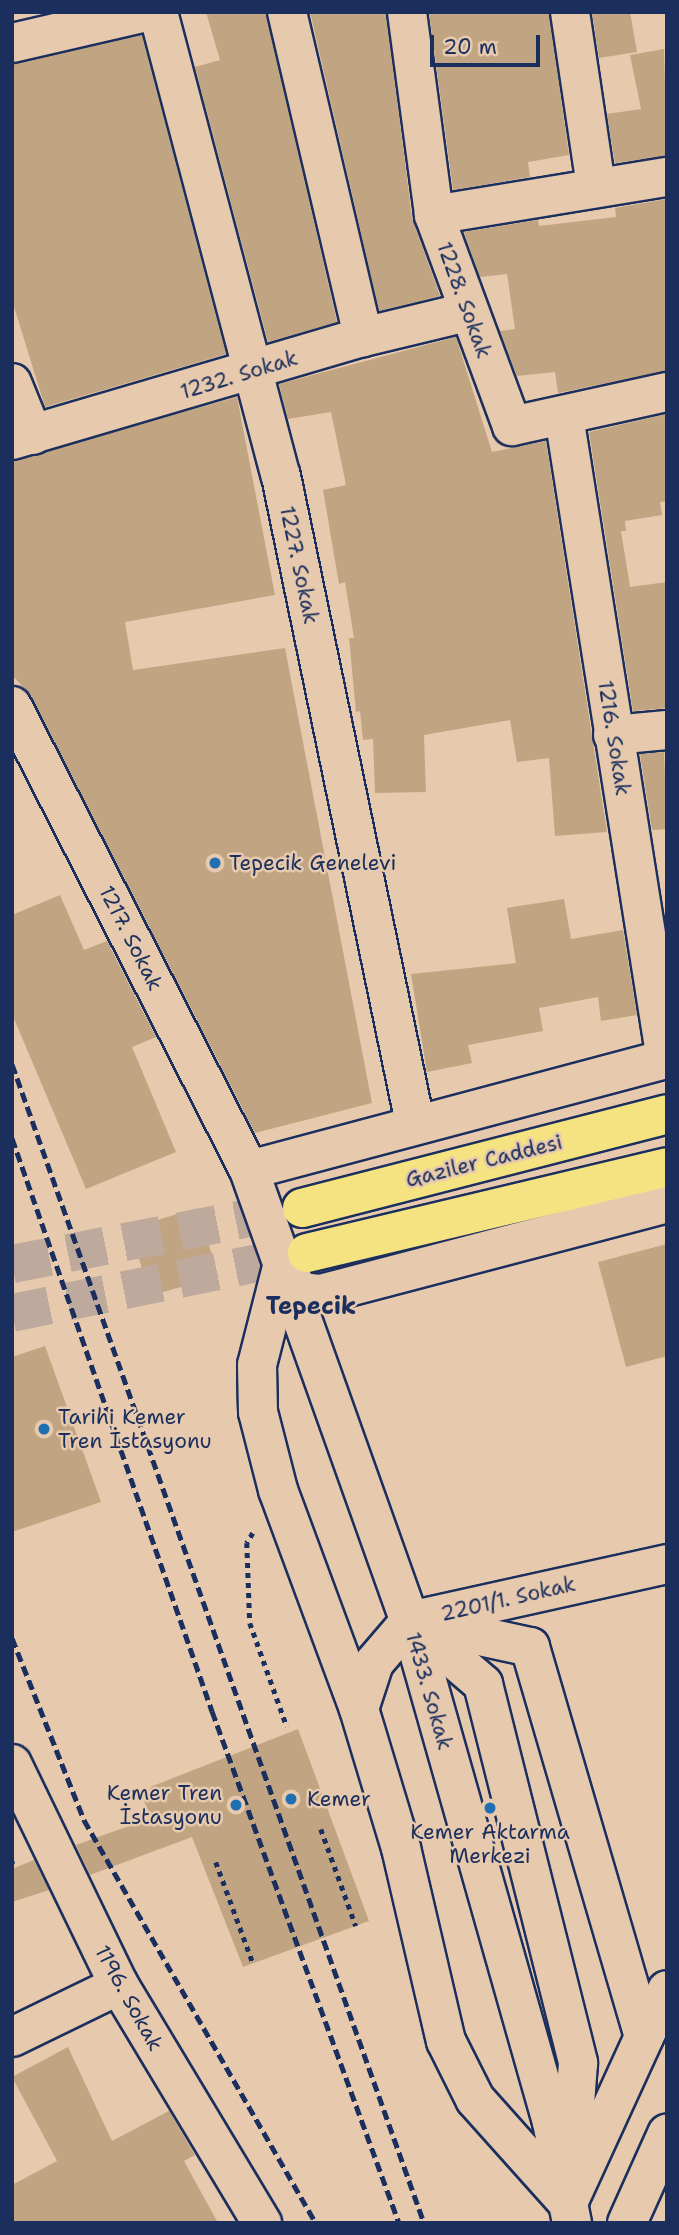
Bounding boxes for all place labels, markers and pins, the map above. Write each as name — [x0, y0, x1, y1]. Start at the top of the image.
place label: Tepecik Genelevi — [229, 850, 396, 876]
marker: Tepecik Genelevi — [207, 855, 223, 871]
place label: Tarihi Kemer Tren İstasyonu — [58, 1404, 212, 1454]
marker: Tarihi Kemer Tren İstasyonu — [36, 1421, 52, 1437]
place label: Kemer Tren İstasyonu — [107, 1780, 222, 1830]
place label: Kemer — [307, 1786, 371, 1812]
marker: Kemer — [281, 1789, 301, 1809]
marker: Kemer Tren İstasyonu — [228, 1797, 244, 1813]
marker: Kemer Aktarma Merkezi — [482, 1800, 498, 1816]
place label: Kemer Aktarma Merkezi — [410, 1819, 570, 1869]

